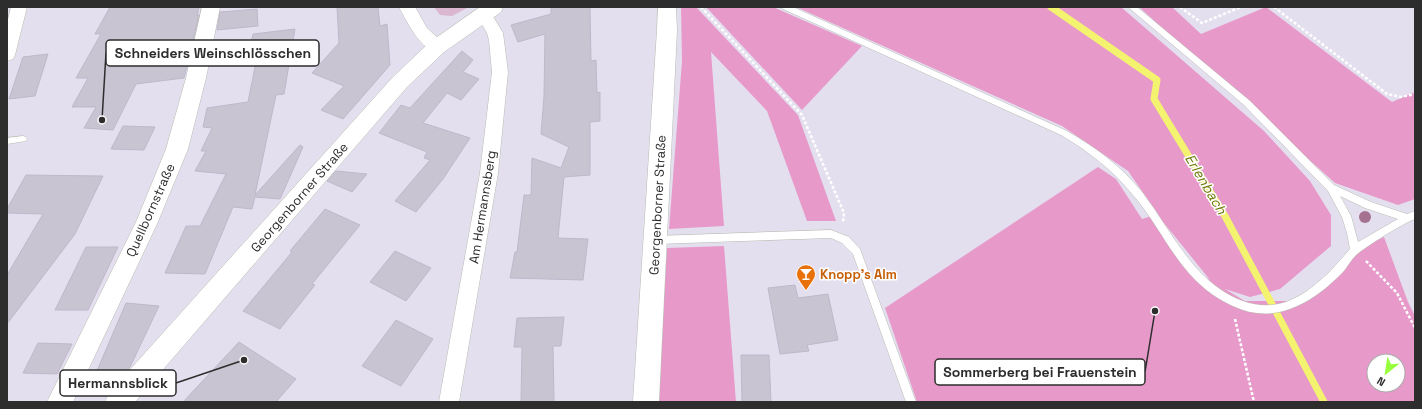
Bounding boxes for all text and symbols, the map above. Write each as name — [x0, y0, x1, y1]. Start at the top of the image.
callout: Schneiders Weinschlösschen — [106, 40, 319, 66]
text: Schneiders Weinschlösschen — [115, 44, 311, 62]
street label: Georgenborner Straße — [645, 135, 670, 275]
street label: Georgenborner Straße — [247, 139, 352, 256]
street label: Am Hermannsberg — [465, 149, 500, 265]
water label: Erlenbach — [1181, 151, 1231, 218]
street label: Quellbornstraße — [122, 161, 179, 260]
bar icon: Knopp's Alm — [795, 263, 817, 291]
place label: Knopp's Alm — [820, 266, 897, 283]
north arrow — [1366, 353, 1406, 393]
callout: Sommerberg bei Frauenstein — [935, 359, 1145, 385]
text: Sommerberg bei Frauenstein — [943, 363, 1137, 381]
callout: Hermannsblick — [60, 370, 176, 396]
text: Hermannsblick — [68, 374, 168, 392]
text: N — [1374, 374, 1388, 390]

